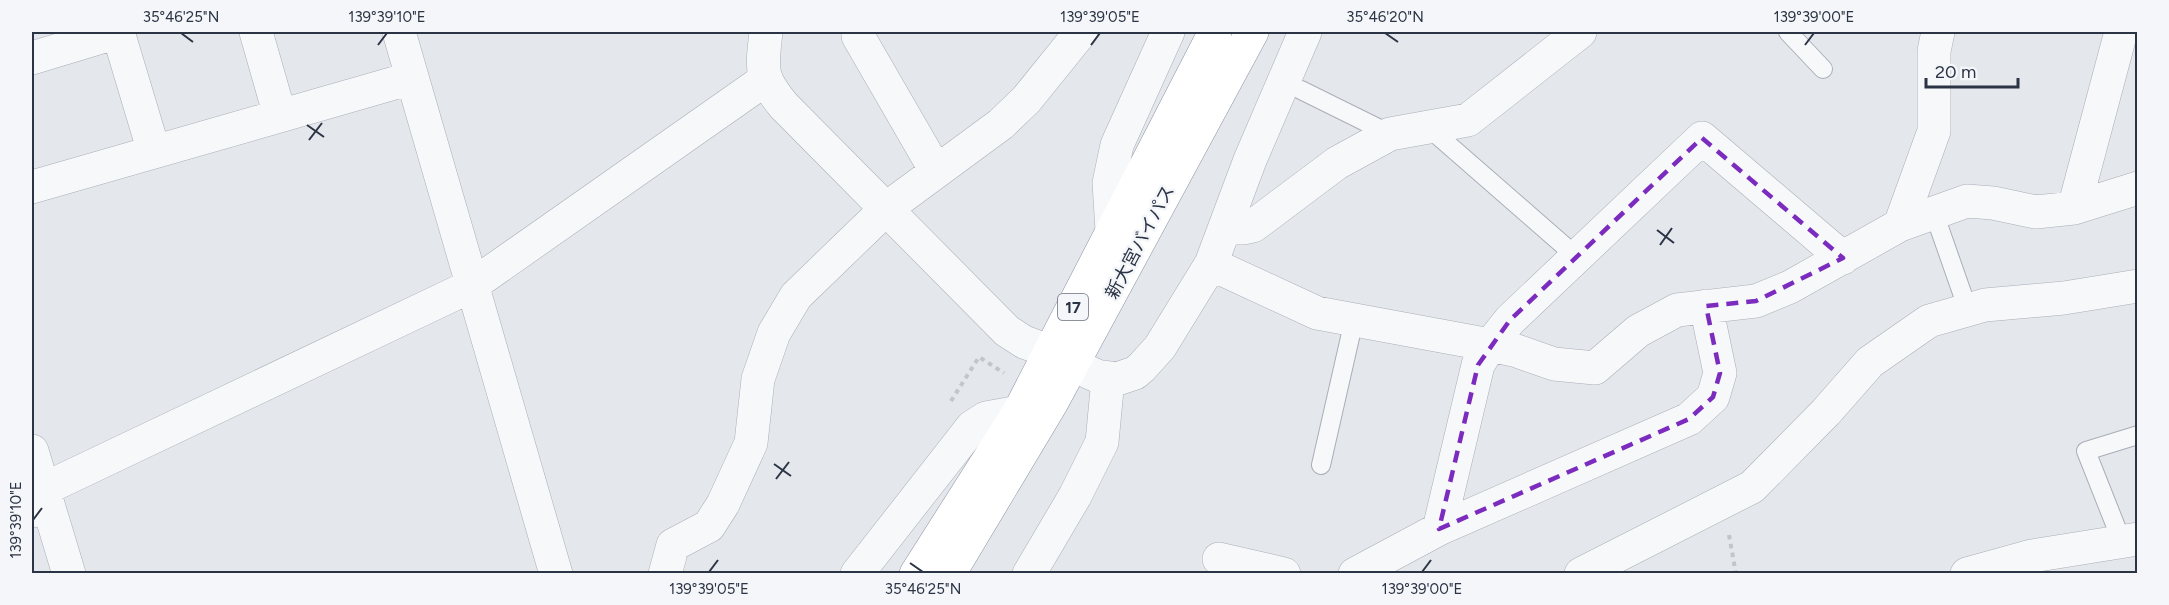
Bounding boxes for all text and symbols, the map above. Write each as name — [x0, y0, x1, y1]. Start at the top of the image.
text: 35°46'25"N — [143, 8, 219, 26]
text: 139°39'10"E — [348, 8, 426, 26]
text: 139°39'05"E — [1060, 8, 1140, 26]
text: 35°46'20"N — [1346, 8, 1424, 26]
text: 139°39'00"E — [1774, 8, 1854, 26]
scale bar — [1926, 51, 2018, 89]
text: 20 m — [1935, 61, 1976, 83]
street label: 新大宮バイパス — [1101, 181, 1179, 303]
road number: 17 — [1058, 294, 1088, 320]
text: 139°39'10"E — [7, 481, 25, 559]
text: 139°39'05"E — [669, 580, 749, 598]
text: 35°46'25"N — [885, 580, 961, 598]
text: 139°39'00"E — [1382, 580, 1462, 598]

